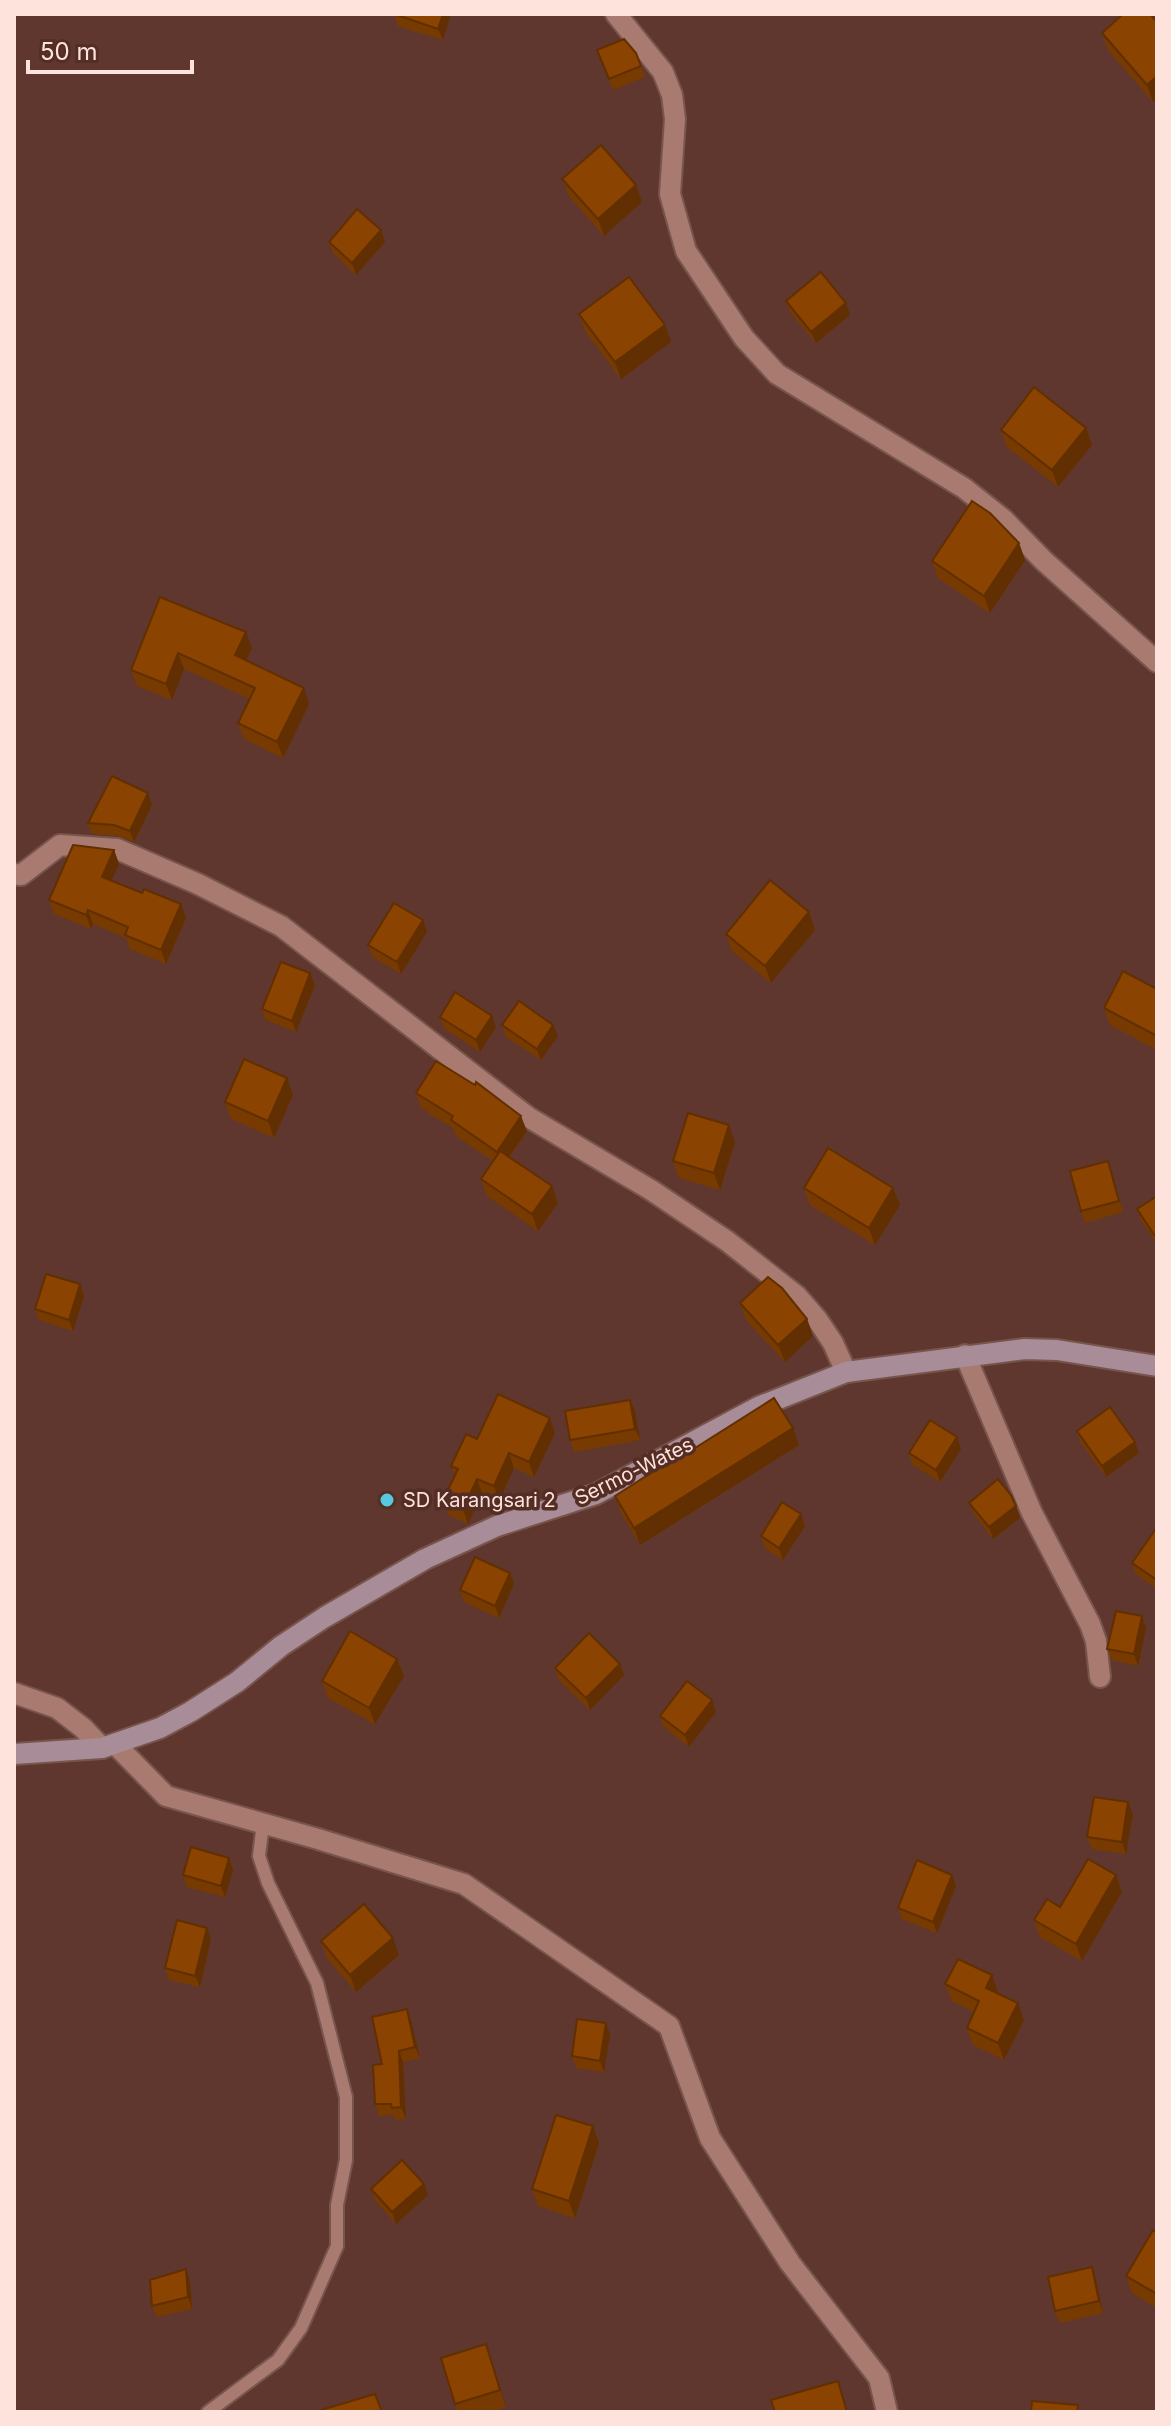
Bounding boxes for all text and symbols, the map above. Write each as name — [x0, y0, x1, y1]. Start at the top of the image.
scale bar — [28, 24, 192, 74]
text: 50 m — [40, 37, 98, 66]
street label: Sermo-Wates — [571, 1432, 697, 1510]
place label: SD Karangsari 2 — [403, 1488, 556, 1512]
marker: SD Karangsari 2 — [378, 1491, 396, 1509]

